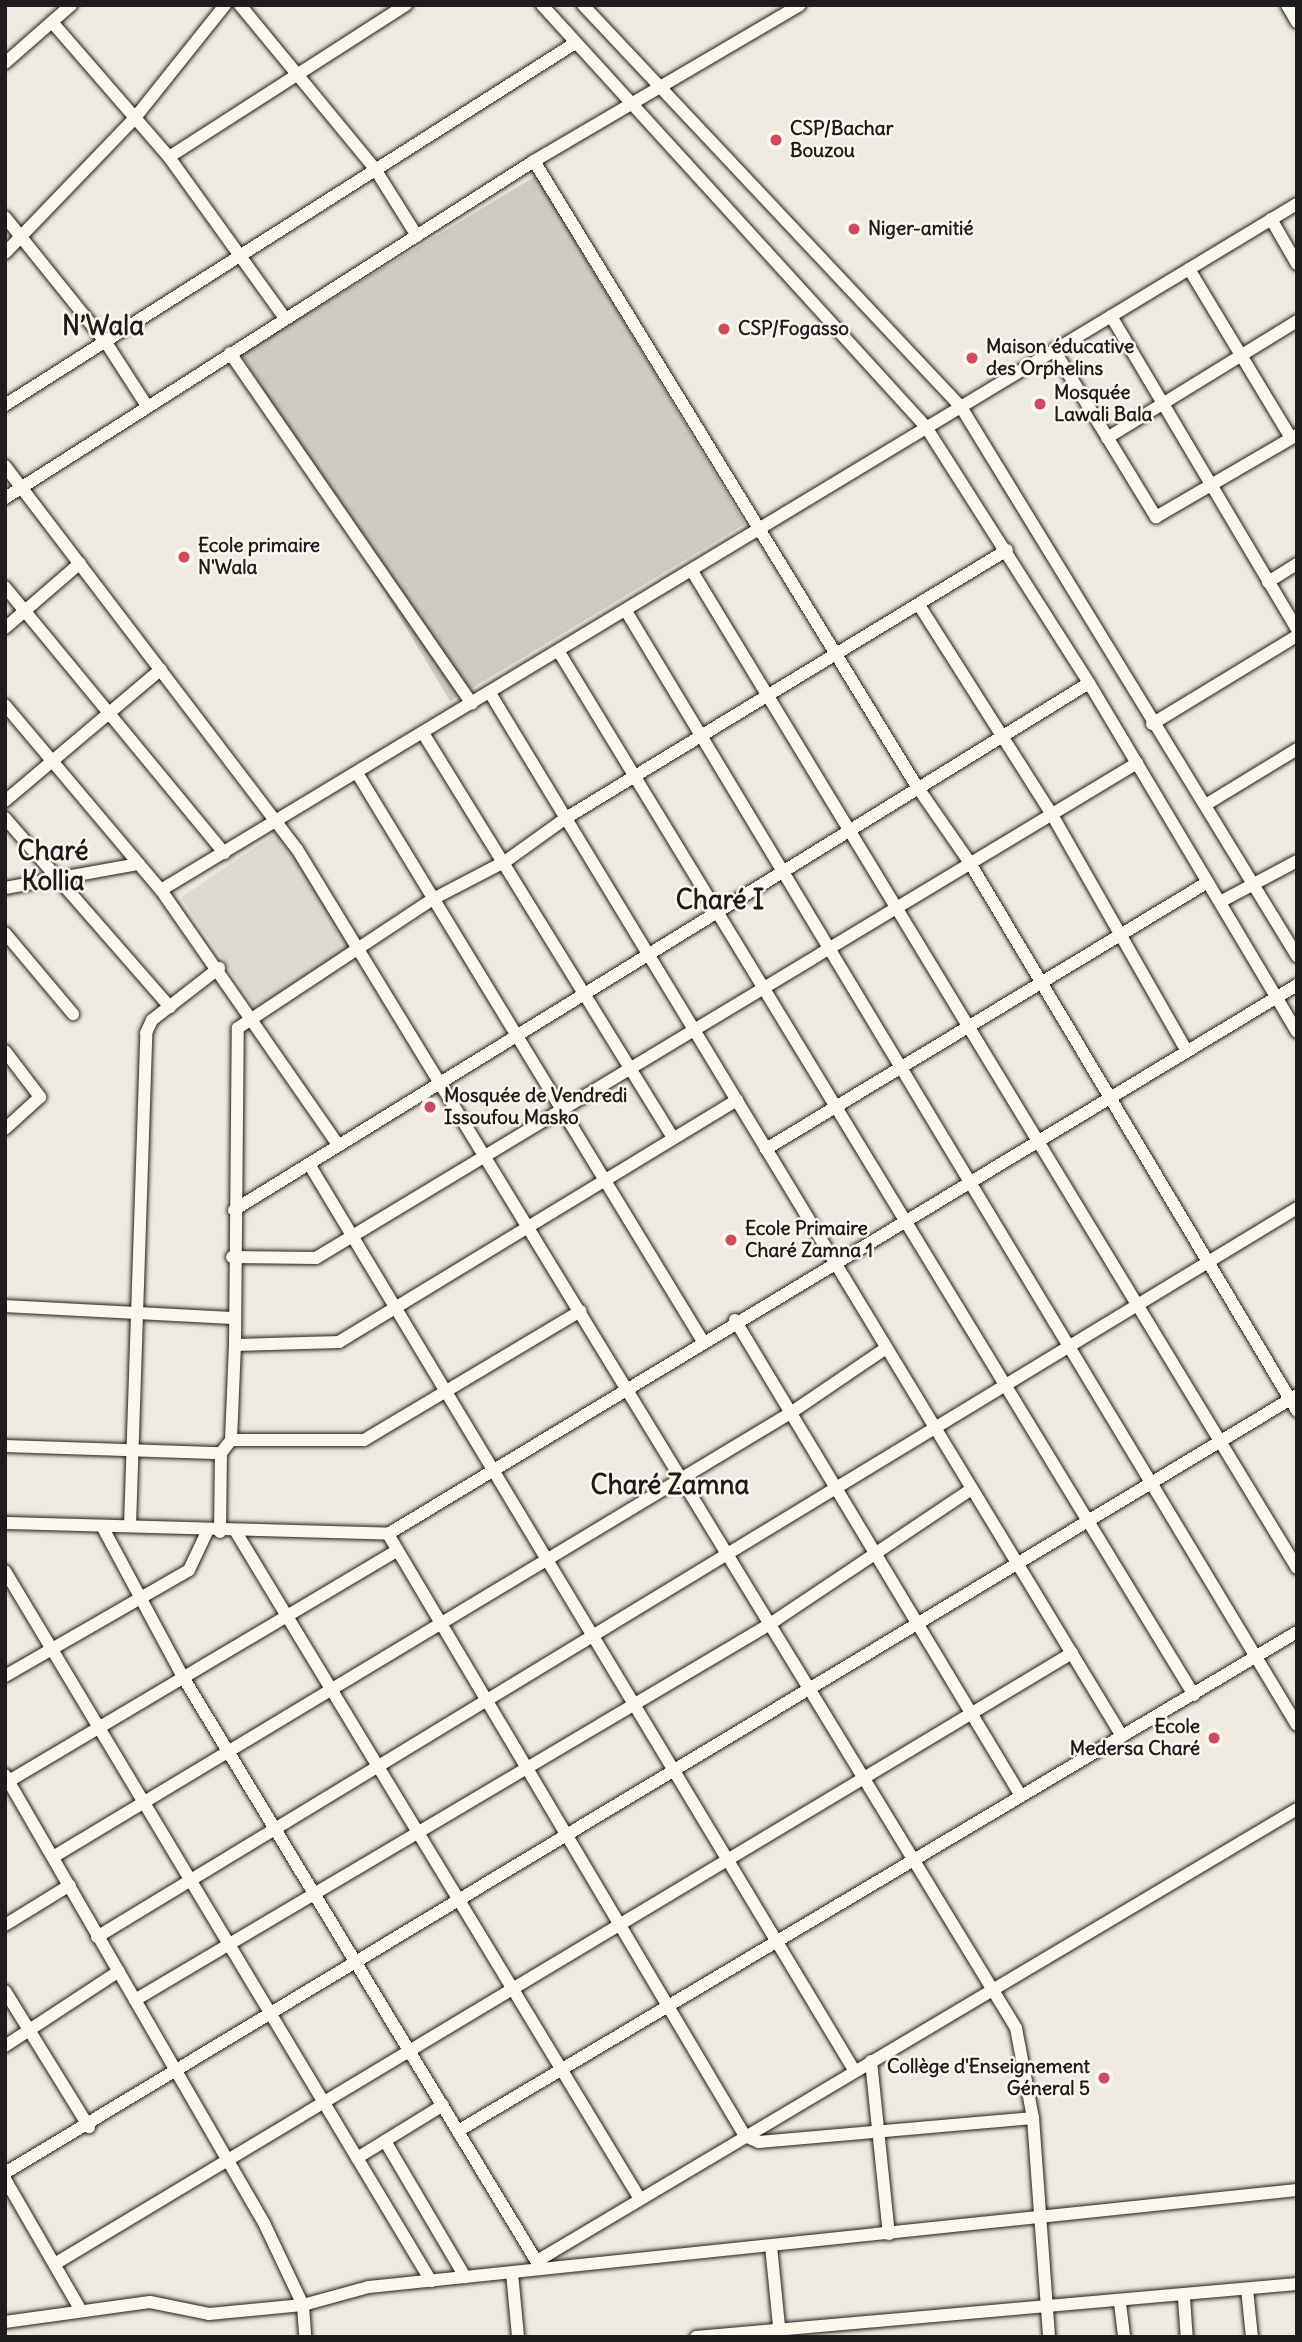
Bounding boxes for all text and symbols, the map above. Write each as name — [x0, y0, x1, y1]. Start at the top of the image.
place label: CSP/Bachar Bouzou — [790, 118, 893, 162]
marker: CSP/Bachar Bouzou — [768, 132, 784, 148]
place label: Niger-amitié — [868, 218, 974, 240]
marker: Niger-amitié — [846, 221, 862, 237]
district label: N’Wala — [62, 310, 144, 342]
place label: CSP/Fogasso — [738, 318, 849, 340]
marker: CSP/Fogasso — [716, 321, 732, 337]
place label: Maison éducative des Orphelins — [986, 336, 1134, 380]
marker: Maison éducative des Orphelins — [964, 350, 980, 366]
place label: Mosquée Lawali Bala — [1054, 382, 1152, 426]
marker: Mosquée Lawali Bala — [1032, 396, 1048, 412]
place label: Ecole primaire N'Wala — [198, 535, 320, 579]
marker: Ecole primaire N'Wala — [176, 549, 192, 565]
district label: Charé Kollia — [18, 835, 88, 896]
district label: Charé I — [676, 884, 764, 916]
place label: Mosquée de Vendredi Issoufou Masko — [444, 1085, 627, 1129]
marker: Mosquée de Vendredi Issoufou Masko — [422, 1099, 438, 1115]
place label: Ecole Primaire Charé Zamna 1 — [745, 1218, 873, 1262]
marker: Ecole Primaire Charé Zamna 1 — [723, 1232, 739, 1248]
district label: Charé Zamna — [591, 1469, 749, 1501]
place label: Ecole Medersa Charé — [1070, 1716, 1200, 1760]
marker: Ecole Medersa Charé — [1206, 1730, 1222, 1746]
place label: Collège d'Enseignement Géneral 5 — [887, 2056, 1090, 2100]
marker: Collège d'Enseignement Géneral 5 — [1096, 2070, 1112, 2086]

